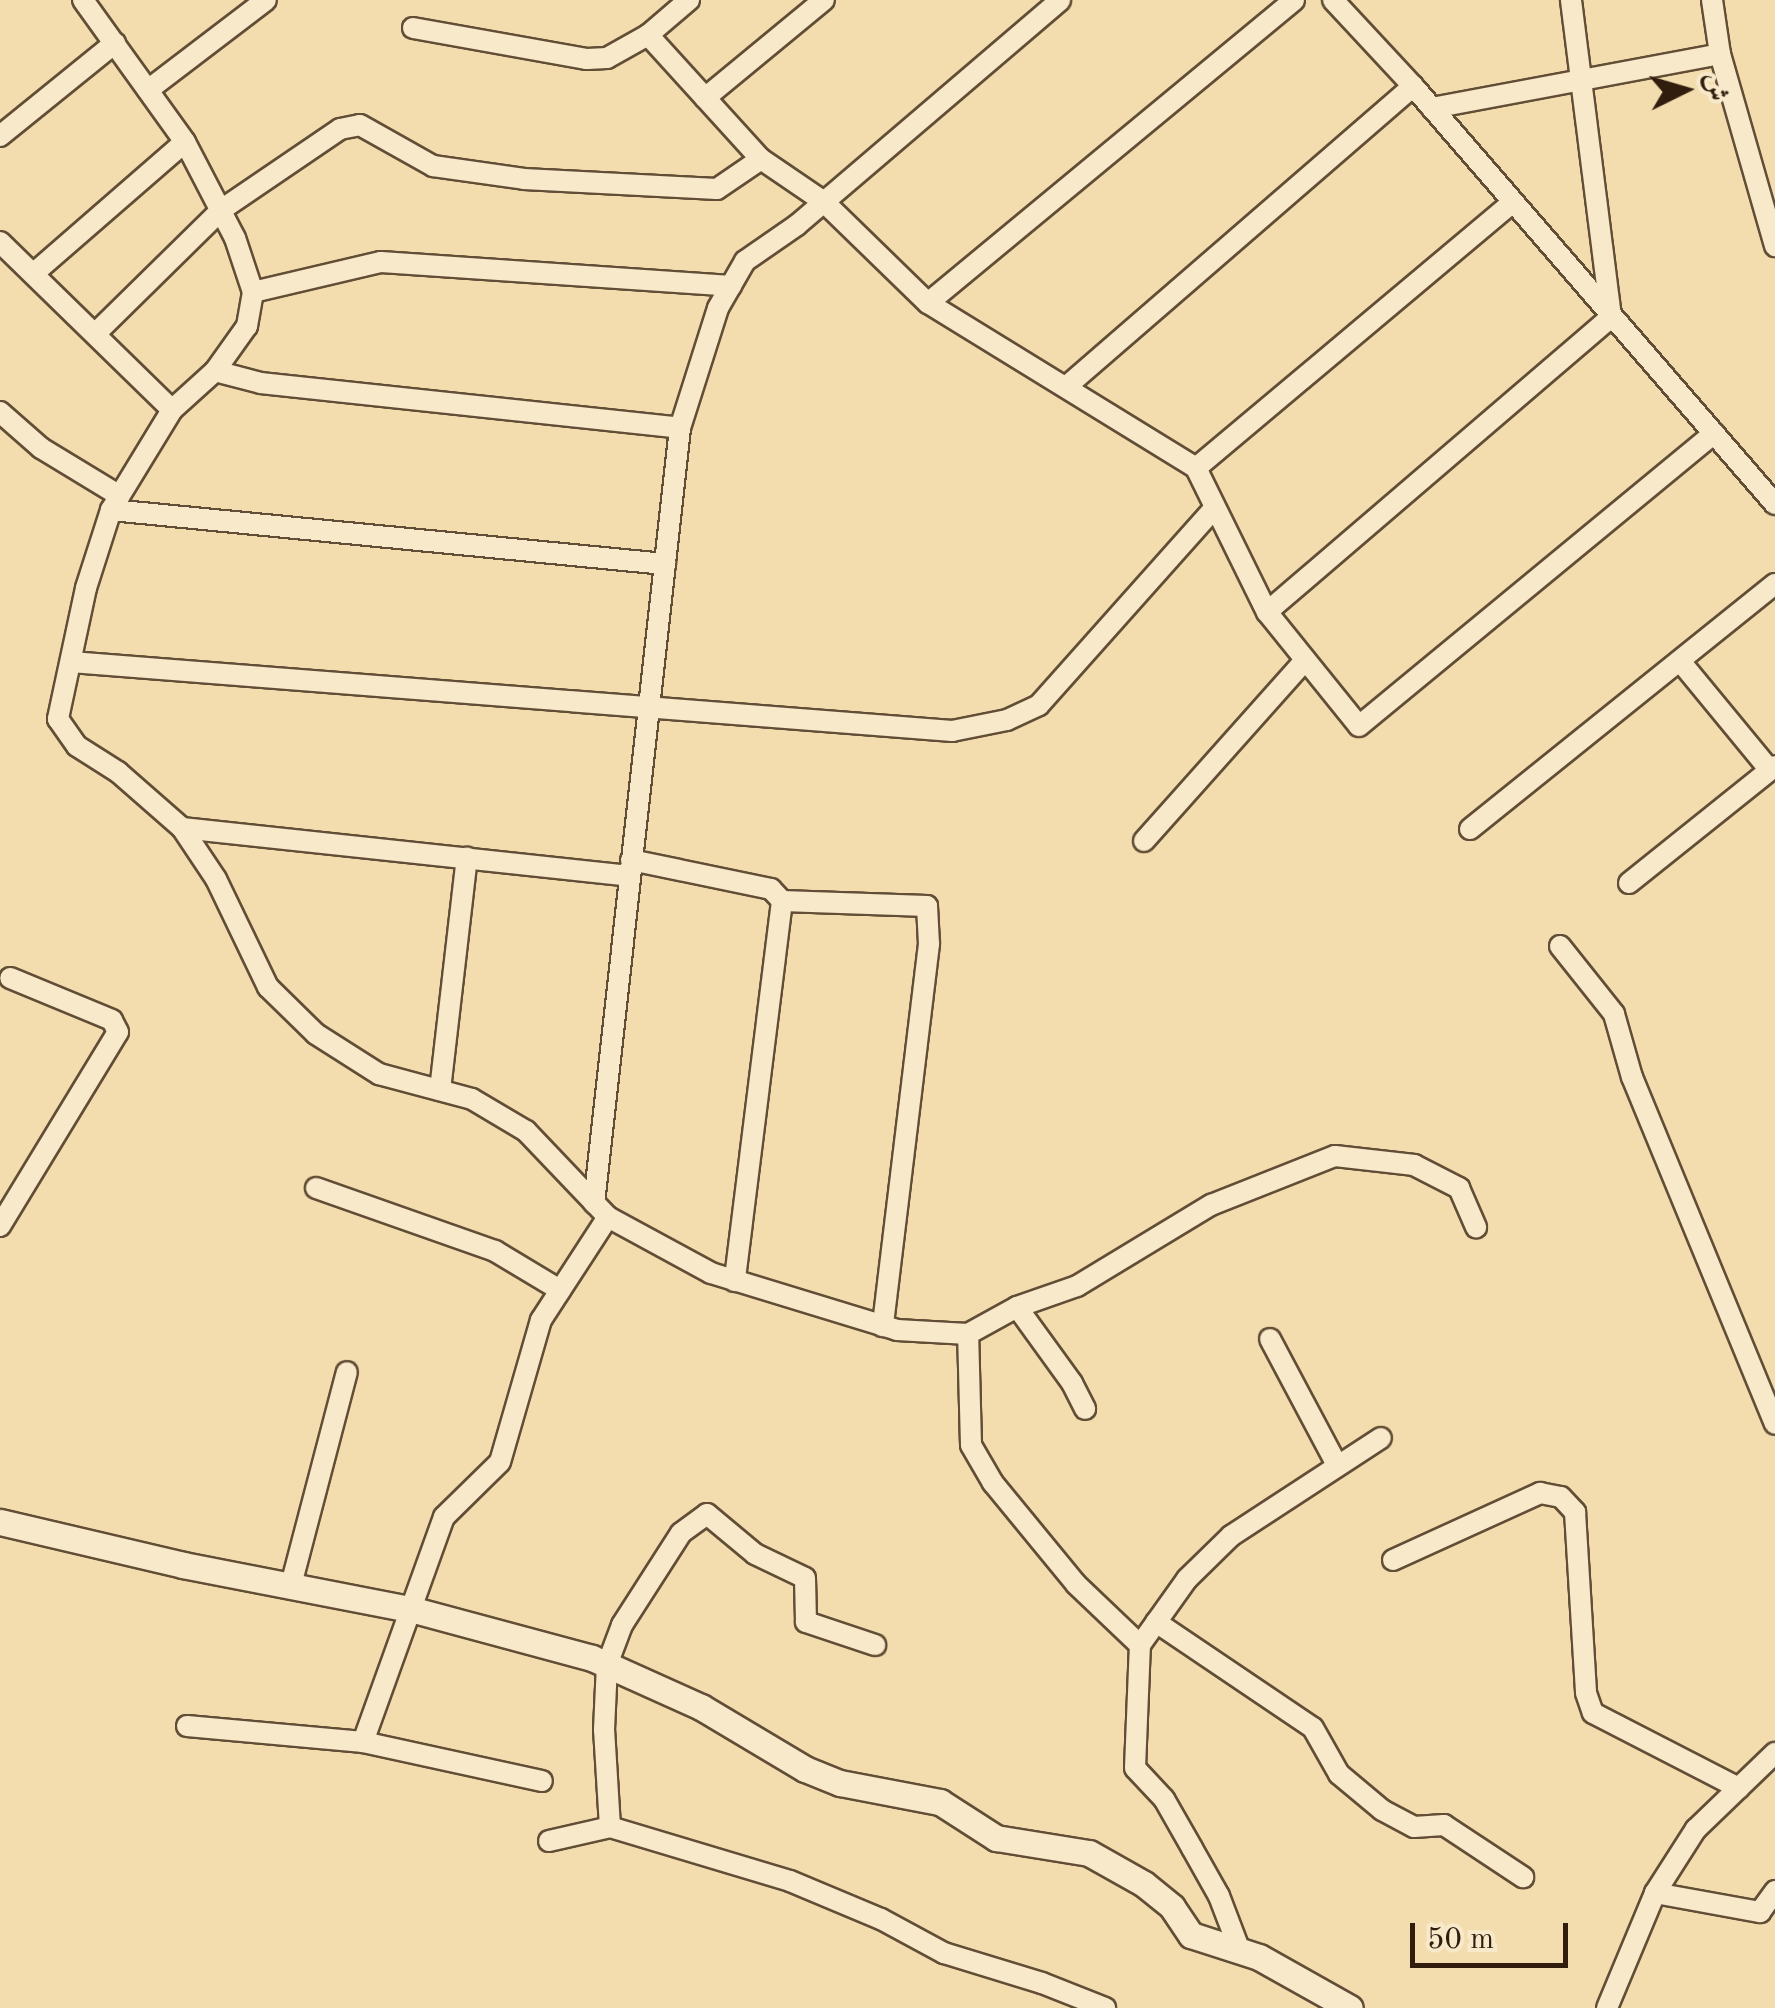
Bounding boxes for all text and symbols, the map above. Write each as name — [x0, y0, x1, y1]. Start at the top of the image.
north arrow — [1635, 40, 1735, 140]
text: ش — [1700, 72, 1730, 102]
scale bar — [1415, 1903, 1572, 1965]
text: 50 m — [1427, 1925, 1494, 1955]

